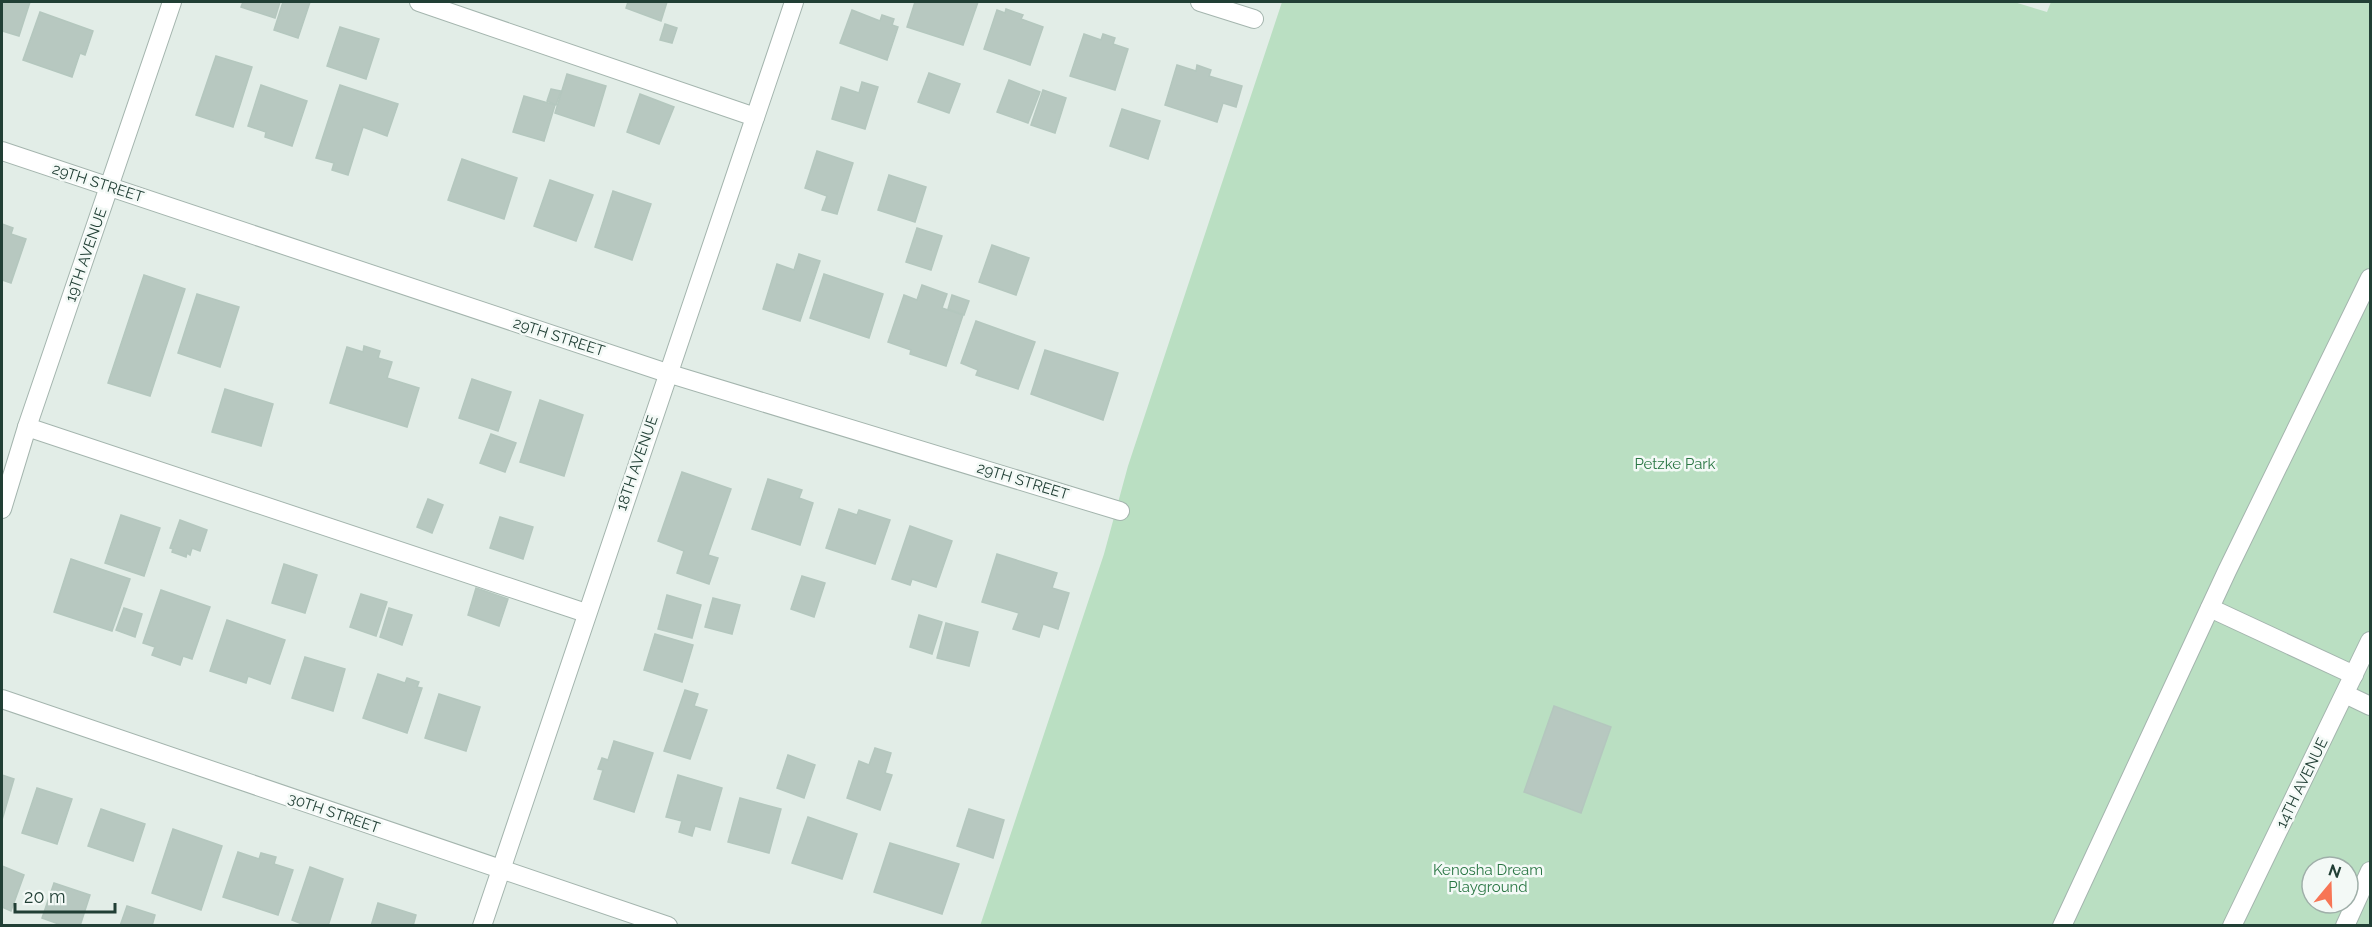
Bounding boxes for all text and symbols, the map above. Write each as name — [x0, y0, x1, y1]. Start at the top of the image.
street label: 29TH STREET — [50, 160, 146, 206]
street label: 19TH AVENUE — [61, 206, 111, 304]
street label: 29TH STREET — [511, 314, 607, 360]
street label: 18TH AVENUE — [612, 413, 662, 513]
park label: Petzke Park — [1634, 455, 1716, 473]
street label: 29TH STREET — [975, 459, 1071, 503]
street label: 14TH AVENUE — [2272, 735, 2332, 831]
street label: 30TH STREET — [286, 789, 382, 837]
north arrow — [2300, 855, 2360, 915]
text: N — [2326, 860, 2344, 882]
park label: Kenosha Dream Playground — [1433, 861, 1543, 896]
scale bar — [15, 876, 116, 914]
text: 20 m — [24, 886, 66, 907]

